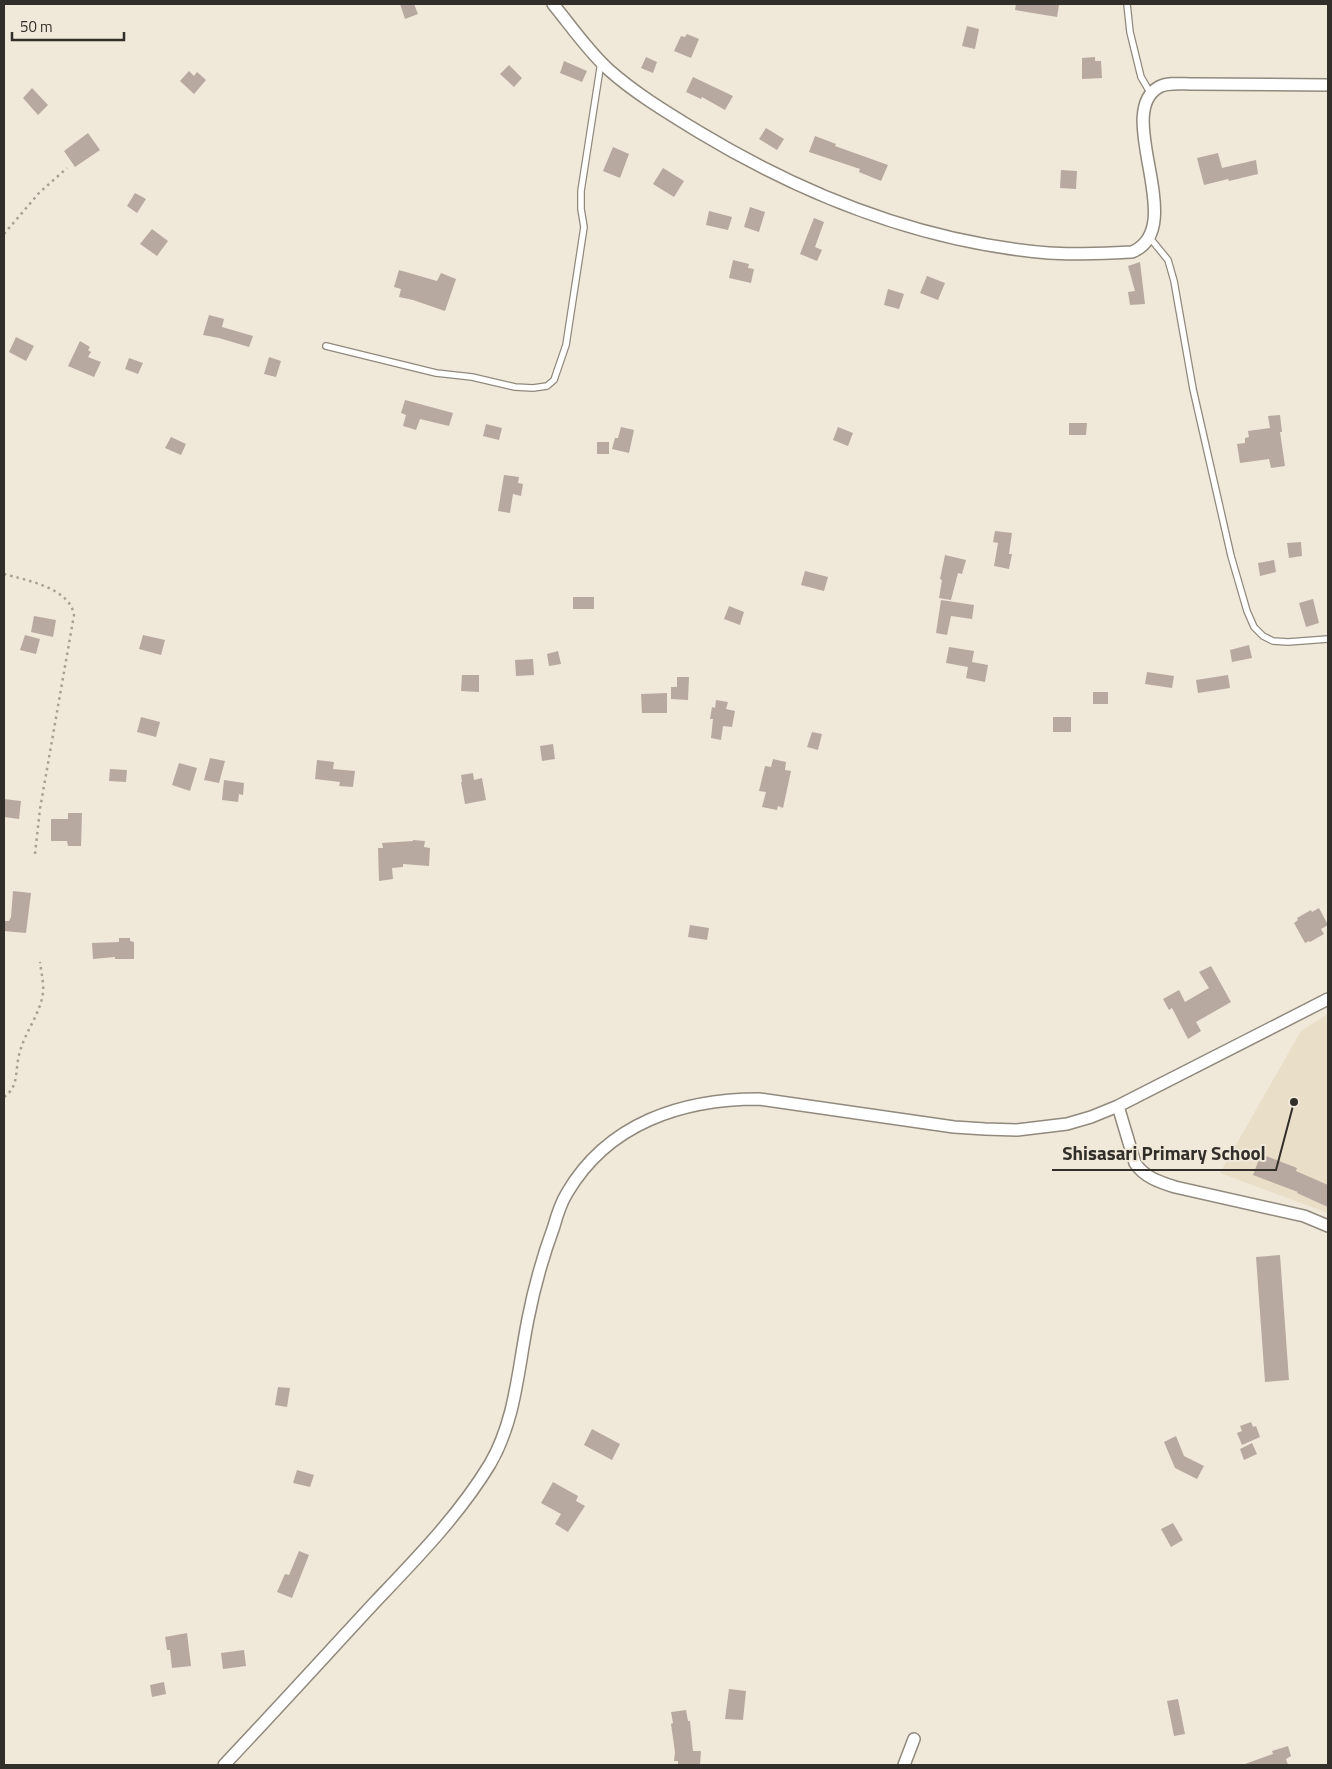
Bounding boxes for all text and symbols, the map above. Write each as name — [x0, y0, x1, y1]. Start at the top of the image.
scale bar — [12, 10, 125, 42]
text: 50 m — [20, 15, 53, 38]
callout: Shisasari Primary School — [1052, 1136, 1276, 1170]
text: Shisasari Primary School — [1062, 1138, 1266, 1167]

